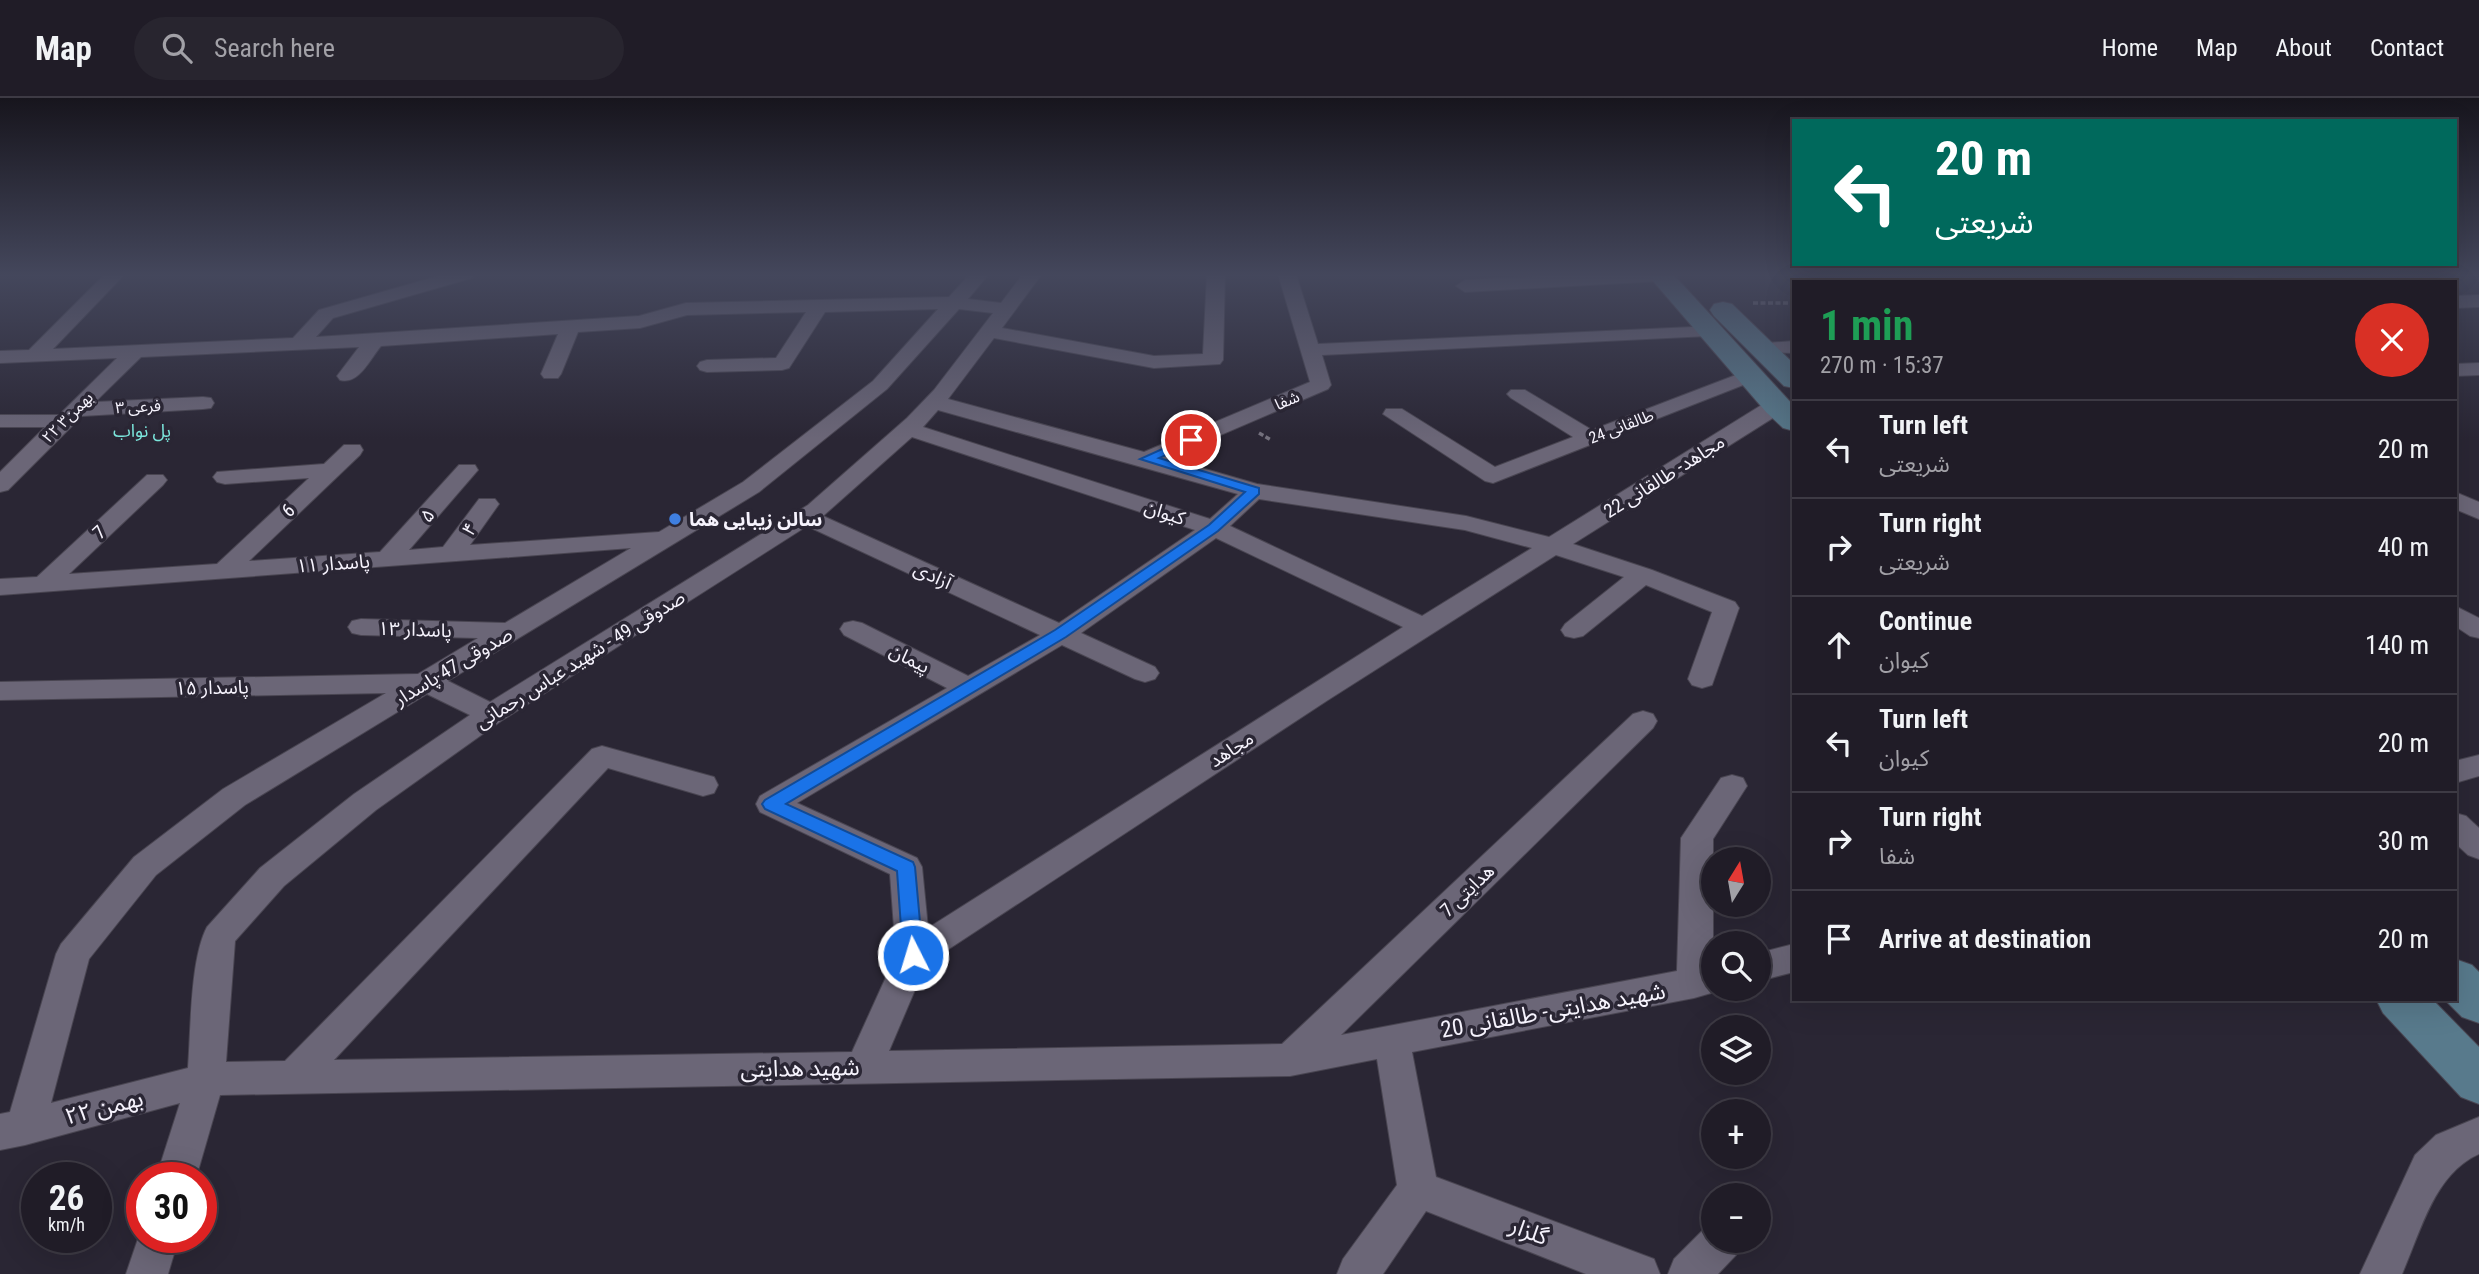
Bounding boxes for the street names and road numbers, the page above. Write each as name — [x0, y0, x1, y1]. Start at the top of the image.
street label: شفا — [1272, 387, 1302, 414]
street label: ۲۲ بهمن۳ — [38, 388, 97, 447]
street label: فرعی ۳ — [115, 396, 161, 417]
street label: طالقانی 24 — [1586, 405, 1656, 447]
street label: مجاهد- طالقانی 22 — [1600, 430, 1729, 523]
street label: کیوان — [1142, 495, 1189, 530]
street label: 6 — [277, 499, 300, 522]
street label: ۵ — [415, 504, 440, 527]
street label: ۴ — [457, 518, 482, 540]
street label: 7 — [88, 521, 111, 544]
street label: پاسدار ۱۱ — [295, 549, 371, 579]
street label: آزادی — [910, 557, 957, 595]
street label: صدوقی 49 - شهید عباس رحمانی — [471, 585, 689, 734]
street label: پاسدار ۱۳ — [378, 617, 452, 643]
street label: صدوقی 47-پاسدار — [389, 622, 517, 712]
street label: پیمان — [885, 639, 934, 679]
street label: پاسدار ۱۵ — [175, 675, 249, 701]
street label: مجاهد — [1205, 727, 1258, 772]
street label: هدایتی 7 — [1436, 859, 1499, 922]
street label: شهید هدایتی- طالقانی 20 — [1439, 977, 1667, 1044]
street label: شهید هدایتی — [740, 1054, 860, 1083]
street label: ۲۲ بهمن — [62, 1085, 146, 1130]
street label: گلزار — [1505, 1212, 1552, 1251]

